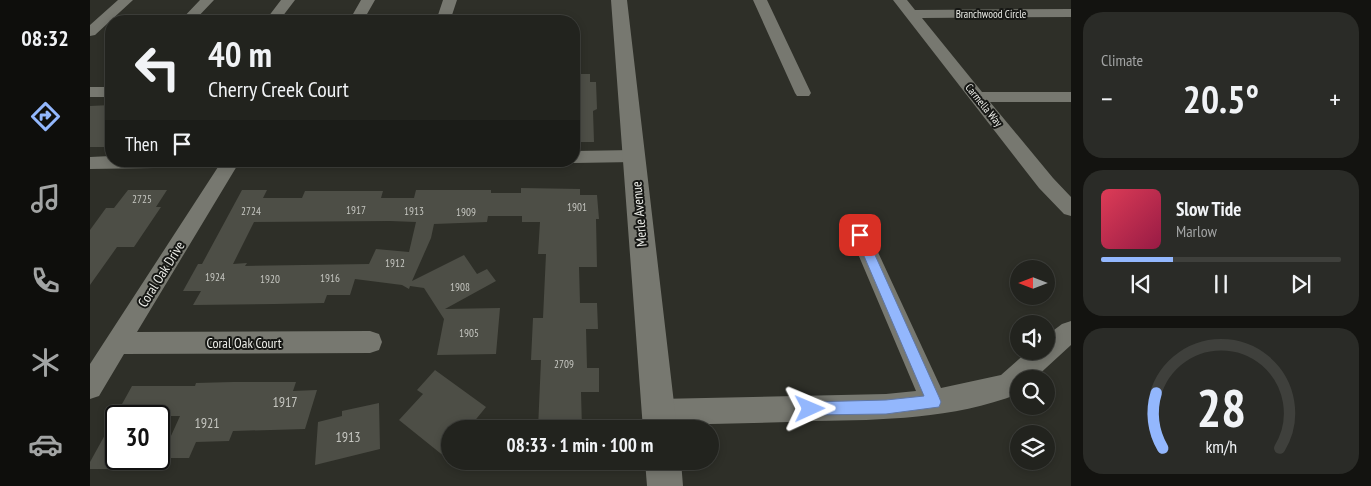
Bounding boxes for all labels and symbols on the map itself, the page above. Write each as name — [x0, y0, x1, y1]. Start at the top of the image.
street label: Branchwood Circle — [956, 7, 1027, 21]
street label: Carmella Way — [962, 81, 1006, 130]
street label: Merle Avenue — [627, 180, 651, 247]
house number: 2725 — [132, 192, 152, 206]
house number: 1901 — [567, 200, 587, 214]
house number: 1917 — [346, 203, 366, 217]
house number: 2724 — [241, 204, 261, 218]
house number: 1913 — [404, 204, 424, 218]
house number: 1909 — [456, 205, 476, 219]
pin — [839, 214, 881, 256]
street label: Coral Oak Drive — [134, 237, 188, 310]
house number: 1912 — [385, 256, 405, 270]
north arrow — [1010, 260, 1055, 305]
house number: 1924 — [205, 270, 225, 284]
house number: 1916 — [320, 271, 340, 285]
house number: 1920 — [260, 272, 280, 286]
house number: 1908 — [450, 280, 470, 294]
house number: 1905 — [459, 326, 479, 340]
street label: Coral Oak Court — [206, 334, 282, 352]
house number: 2709 — [554, 357, 574, 371]
position arrow — [783, 382, 835, 434]
house number: 1917 — [272, 393, 298, 411]
speed limit sign: 30 — [105, 405, 170, 470]
house number: 1921 — [194, 414, 220, 432]
house number: 1913 — [335, 428, 361, 446]

